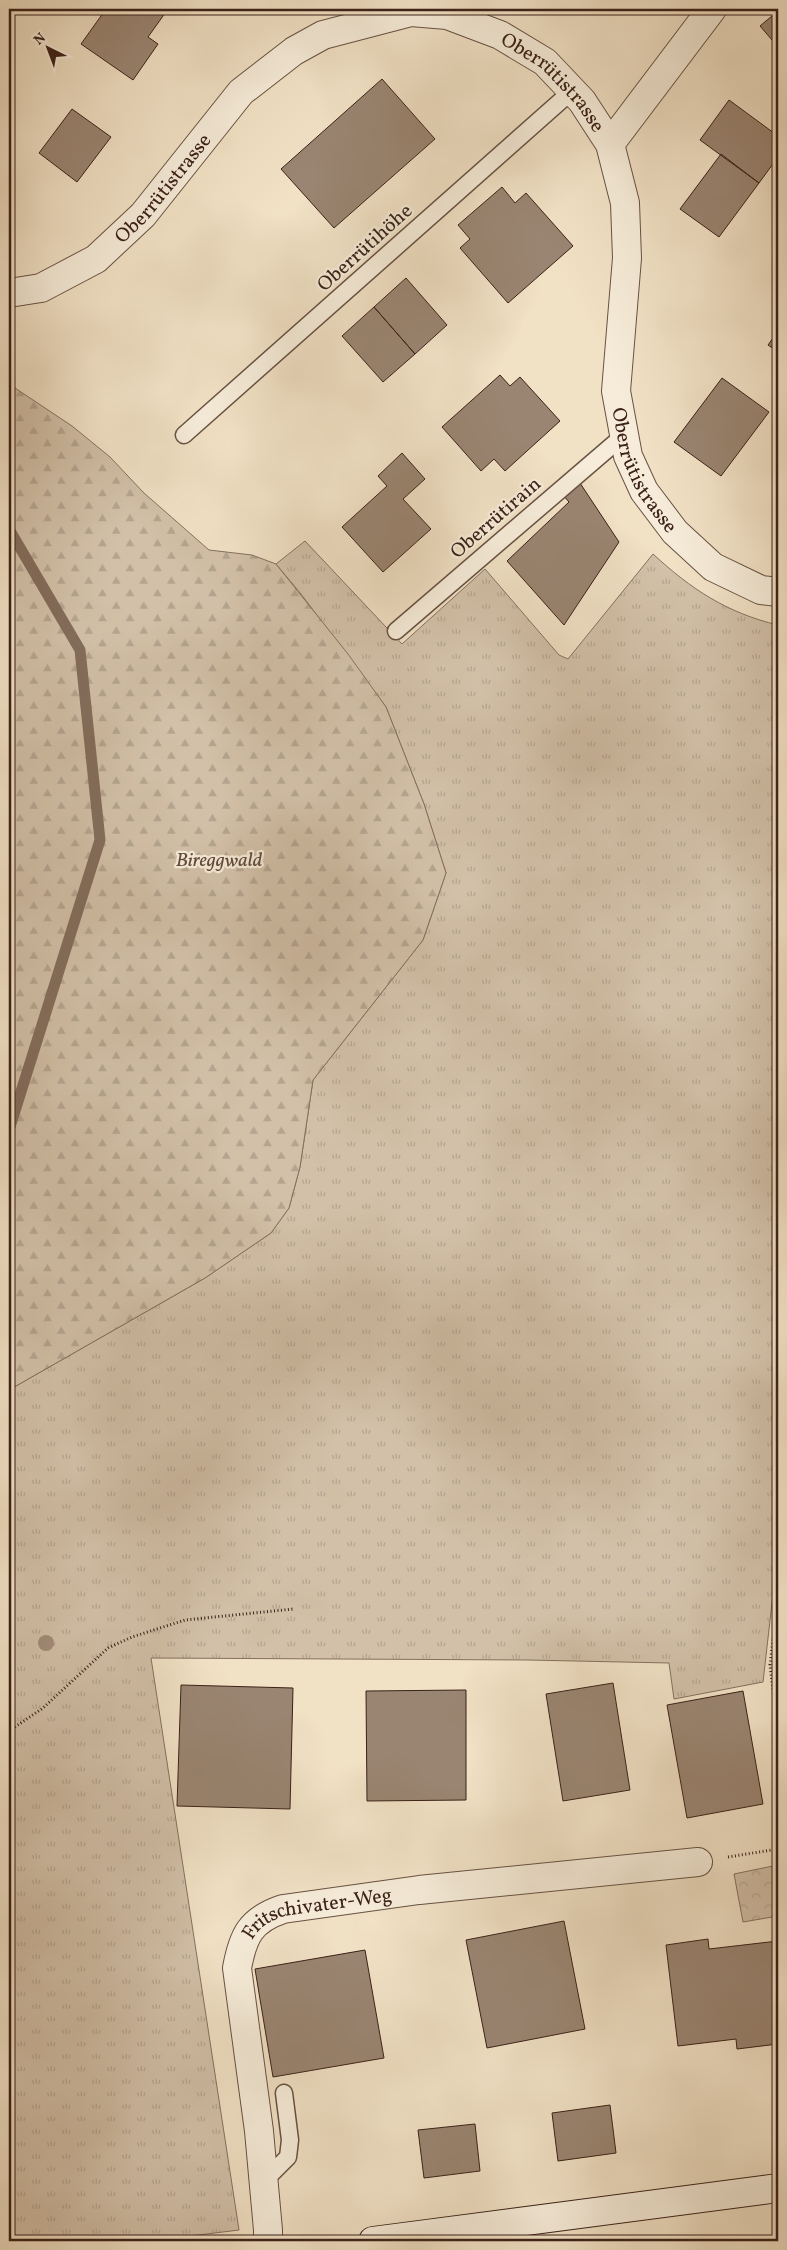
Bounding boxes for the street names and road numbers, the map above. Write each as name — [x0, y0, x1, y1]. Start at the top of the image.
street label: Oberrütistrasse — [495, 27, 611, 138]
street label: Oberrütistrasse — [109, 128, 219, 251]
street label: Oberrütihöhe — [311, 198, 419, 299]
street label: Oberrütistrasse — [603, 405, 683, 540]
street label: Oberrütirain — [445, 471, 548, 566]
street label: Fritschivater-Weg — [236, 1882, 394, 1945]

